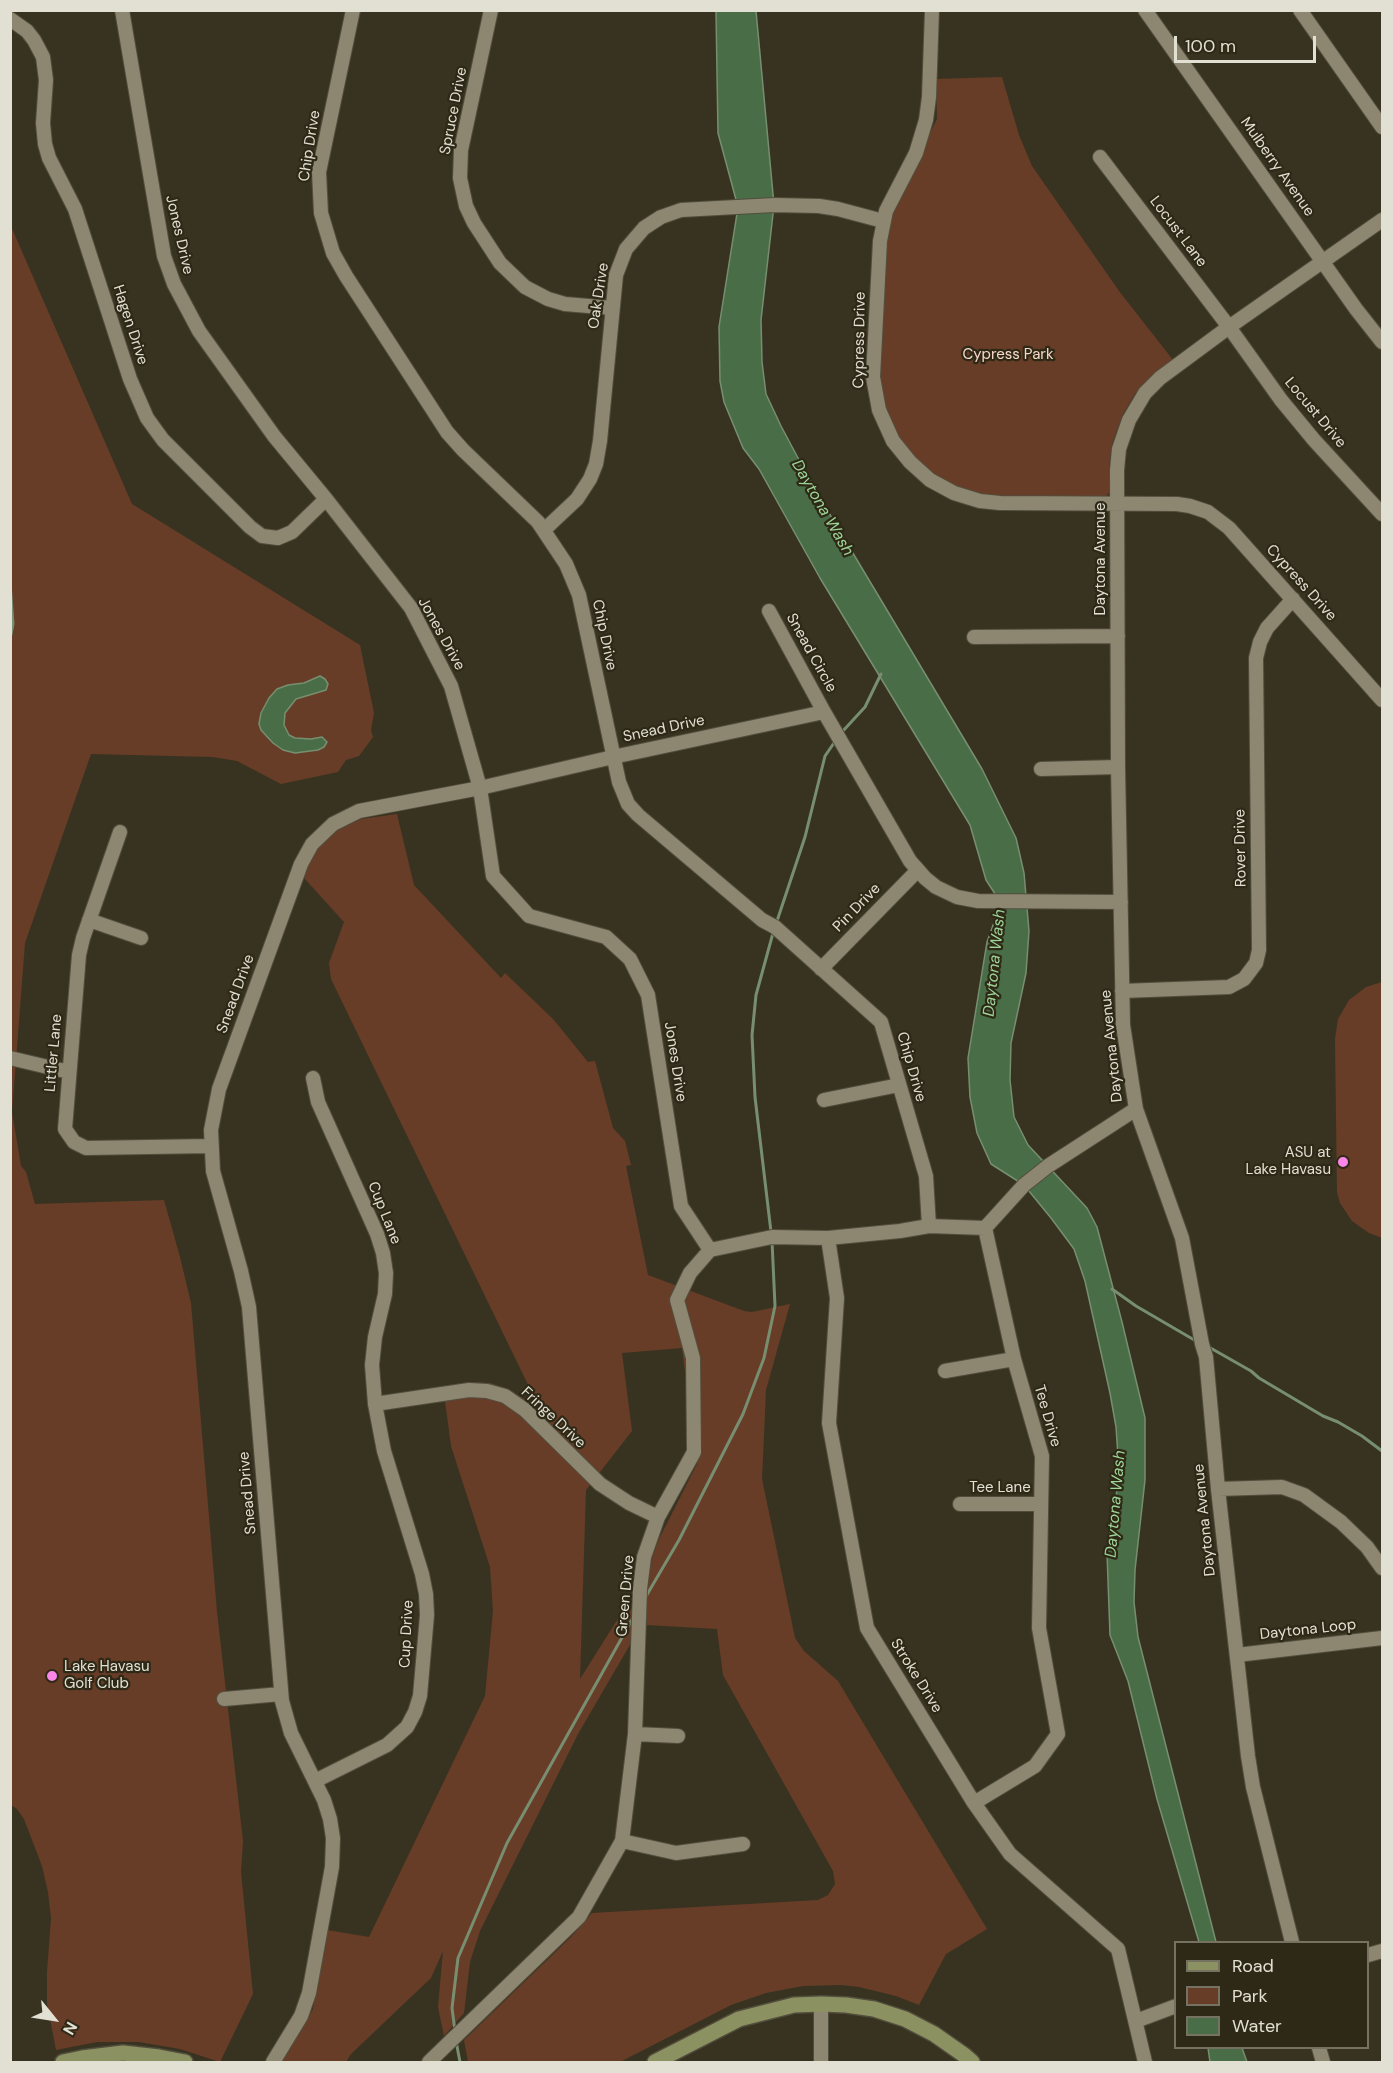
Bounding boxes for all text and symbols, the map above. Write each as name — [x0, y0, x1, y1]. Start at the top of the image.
scale bar — [1177, 24, 1320, 62]
text: 100 m — [1185, 34, 1236, 58]
street label: Spruce Drive — [437, 66, 471, 156]
street label: Chip Drive — [295, 109, 325, 183]
street label: Mulberry Avenue — [1236, 114, 1318, 220]
street label: Locust Lane — [1146, 193, 1210, 271]
street label: Jones Drive — [161, 194, 197, 276]
street label: Oak Drive — [585, 262, 613, 330]
street label: Hagen Drive — [109, 283, 151, 367]
street label: Cypress Drive — [850, 291, 870, 389]
park label: Cypress Park — [963, 346, 1053, 364]
street label: Locust Drive — [1280, 374, 1350, 452]
water label: Daytona Wash — [787, 457, 857, 559]
street label: Daytona Avenue — [1092, 503, 1110, 615]
street label: Cypress Drive — [1262, 541, 1340, 625]
street label: Jones Drive — [414, 594, 468, 674]
street label: Chip Drive — [588, 598, 620, 672]
street label: Snead Circle — [782, 610, 840, 696]
street label: Snead Drive — [622, 712, 706, 746]
street label: Rover Drive — [1231, 809, 1251, 887]
street label: Pin Drive — [830, 880, 884, 936]
water label: Daytona Wash — [980, 908, 1010, 1018]
street label: Snead Drive — [213, 952, 259, 1036]
street label: Daytona Avenue — [1097, 989, 1127, 1103]
street label: Littler Lane — [42, 1013, 66, 1093]
street label: Jones Drive — [660, 1021, 690, 1103]
street label: Chip Drive — [892, 1030, 930, 1104]
place label: ASU at Lake Havasu — [1246, 1144, 1331, 1179]
marker: ASU at Lake Havasu — [1336, 1155, 1350, 1169]
street label: Cup Lane — [363, 1179, 405, 1247]
street label: Fringe Drive — [517, 1383, 589, 1453]
street label: Tee Drive — [1030, 1383, 1064, 1449]
water label: Daytona Wash — [1102, 1450, 1130, 1558]
street label: Snead Drive — [235, 1451, 261, 1535]
street label: Daytona Avenue — [1190, 1463, 1220, 1577]
street label: Tee Lane — [969, 1479, 1031, 1497]
street label: Green Drive — [613, 1554, 639, 1638]
street label: Cup Drive — [396, 1599, 418, 1669]
street label: Daytona Loop — [1259, 1616, 1357, 1644]
street label: Stroke Drive — [886, 1636, 946, 1716]
place label: Lake Havasu Golf Club — [64, 1658, 149, 1693]
marker: Lake Havasu Golf Club — [45, 1669, 59, 1683]
legend — [1174, 1941, 1369, 2049]
text: Road — [1232, 1954, 1274, 1978]
text: Park — [1232, 1984, 1268, 2008]
north arrow — [24, 1989, 84, 2049]
text: Water — [1232, 2014, 1282, 2038]
text: N — [58, 2018, 82, 2039]

